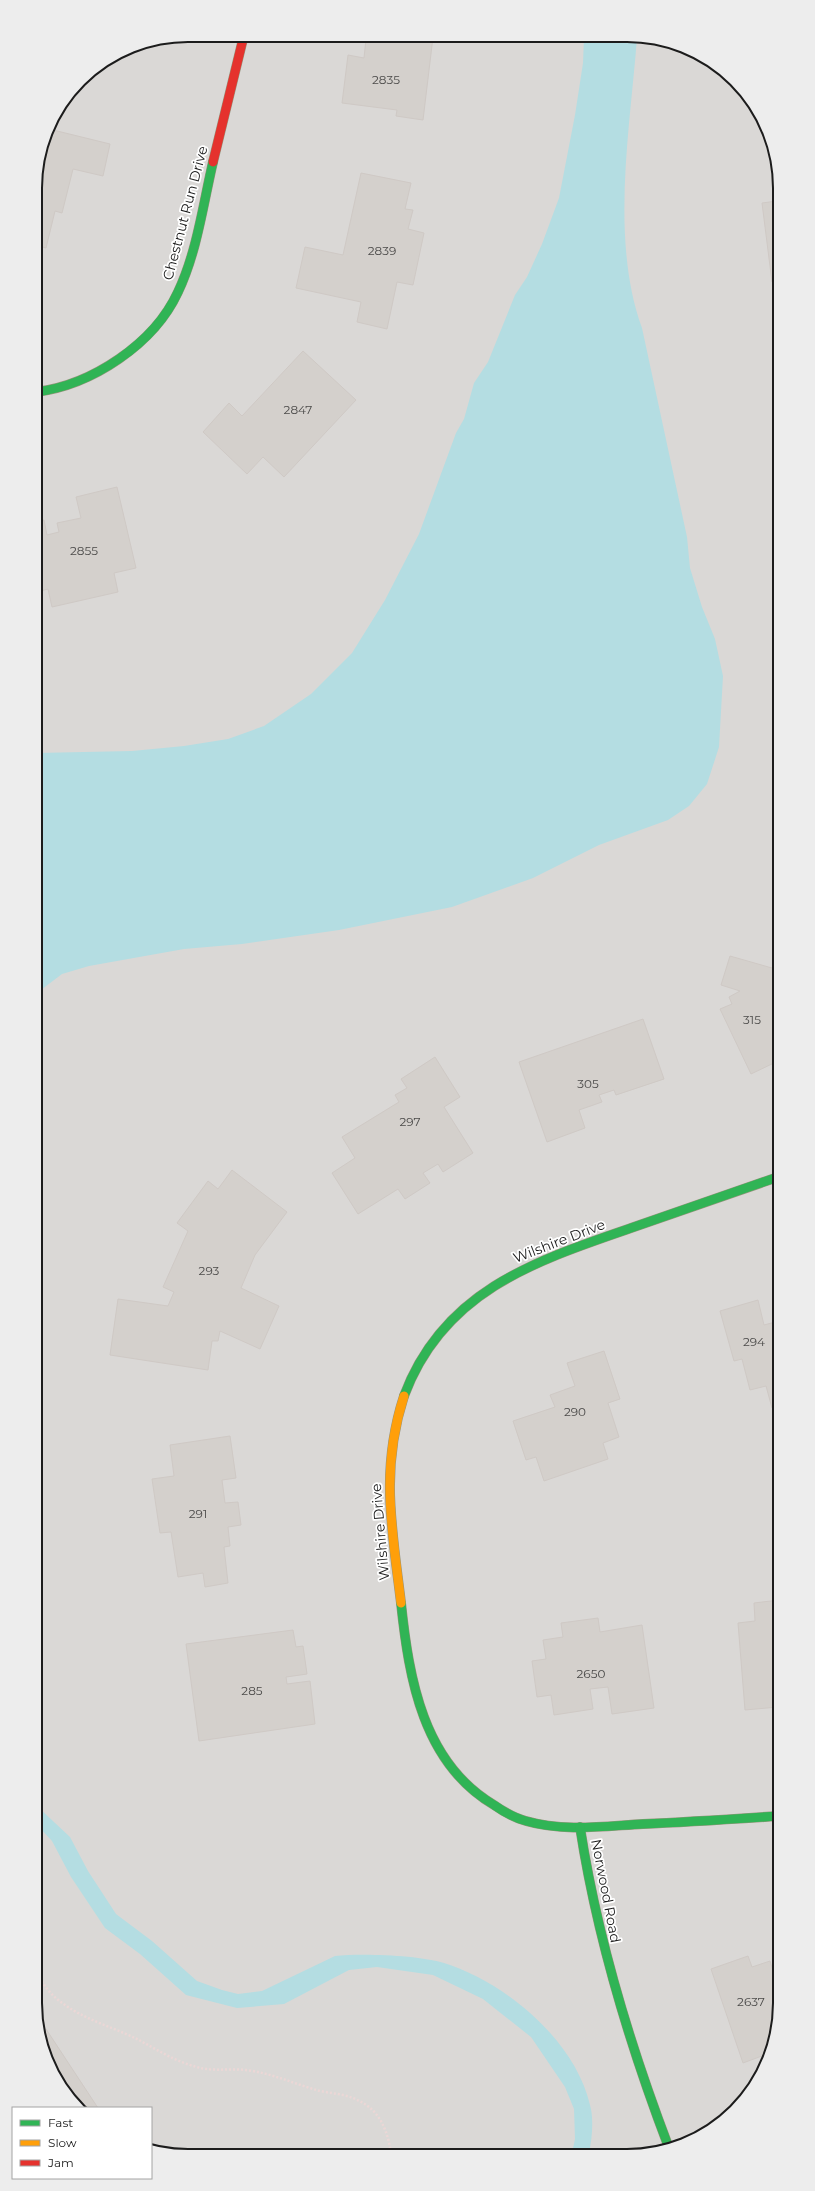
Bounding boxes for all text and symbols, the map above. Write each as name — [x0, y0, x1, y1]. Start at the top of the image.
house number: 2835 — [372, 72, 400, 87]
street label: Chestnut Run Drive — [158, 144, 212, 282]
house number: 2839 — [368, 243, 396, 258]
house number: 2847 — [284, 402, 312, 417]
house number: 2855 — [70, 543, 98, 558]
house number: 315 — [743, 1012, 761, 1027]
house number: 305 — [577, 1076, 599, 1091]
house number: 297 — [399, 1114, 421, 1129]
street label: Wilshire Drive — [510, 1215, 608, 1267]
house number: 293 — [199, 1263, 220, 1278]
house number: 294 — [743, 1334, 765, 1349]
house number: 290 — [564, 1404, 586, 1419]
street label: Wilshire Drive — [367, 1483, 393, 1581]
house number: 291 — [189, 1506, 207, 1521]
house number: 2650 — [577, 1666, 605, 1681]
house number: 285 — [241, 1683, 263, 1698]
street label: Norwood Road — [587, 1838, 625, 1944]
house number: 2637 — [737, 1994, 765, 2009]
legend — [12, 2107, 152, 2179]
text: Fast — [48, 2115, 73, 2130]
text: Slow — [48, 2135, 77, 2150]
text: Jam — [47, 2155, 74, 2170]

